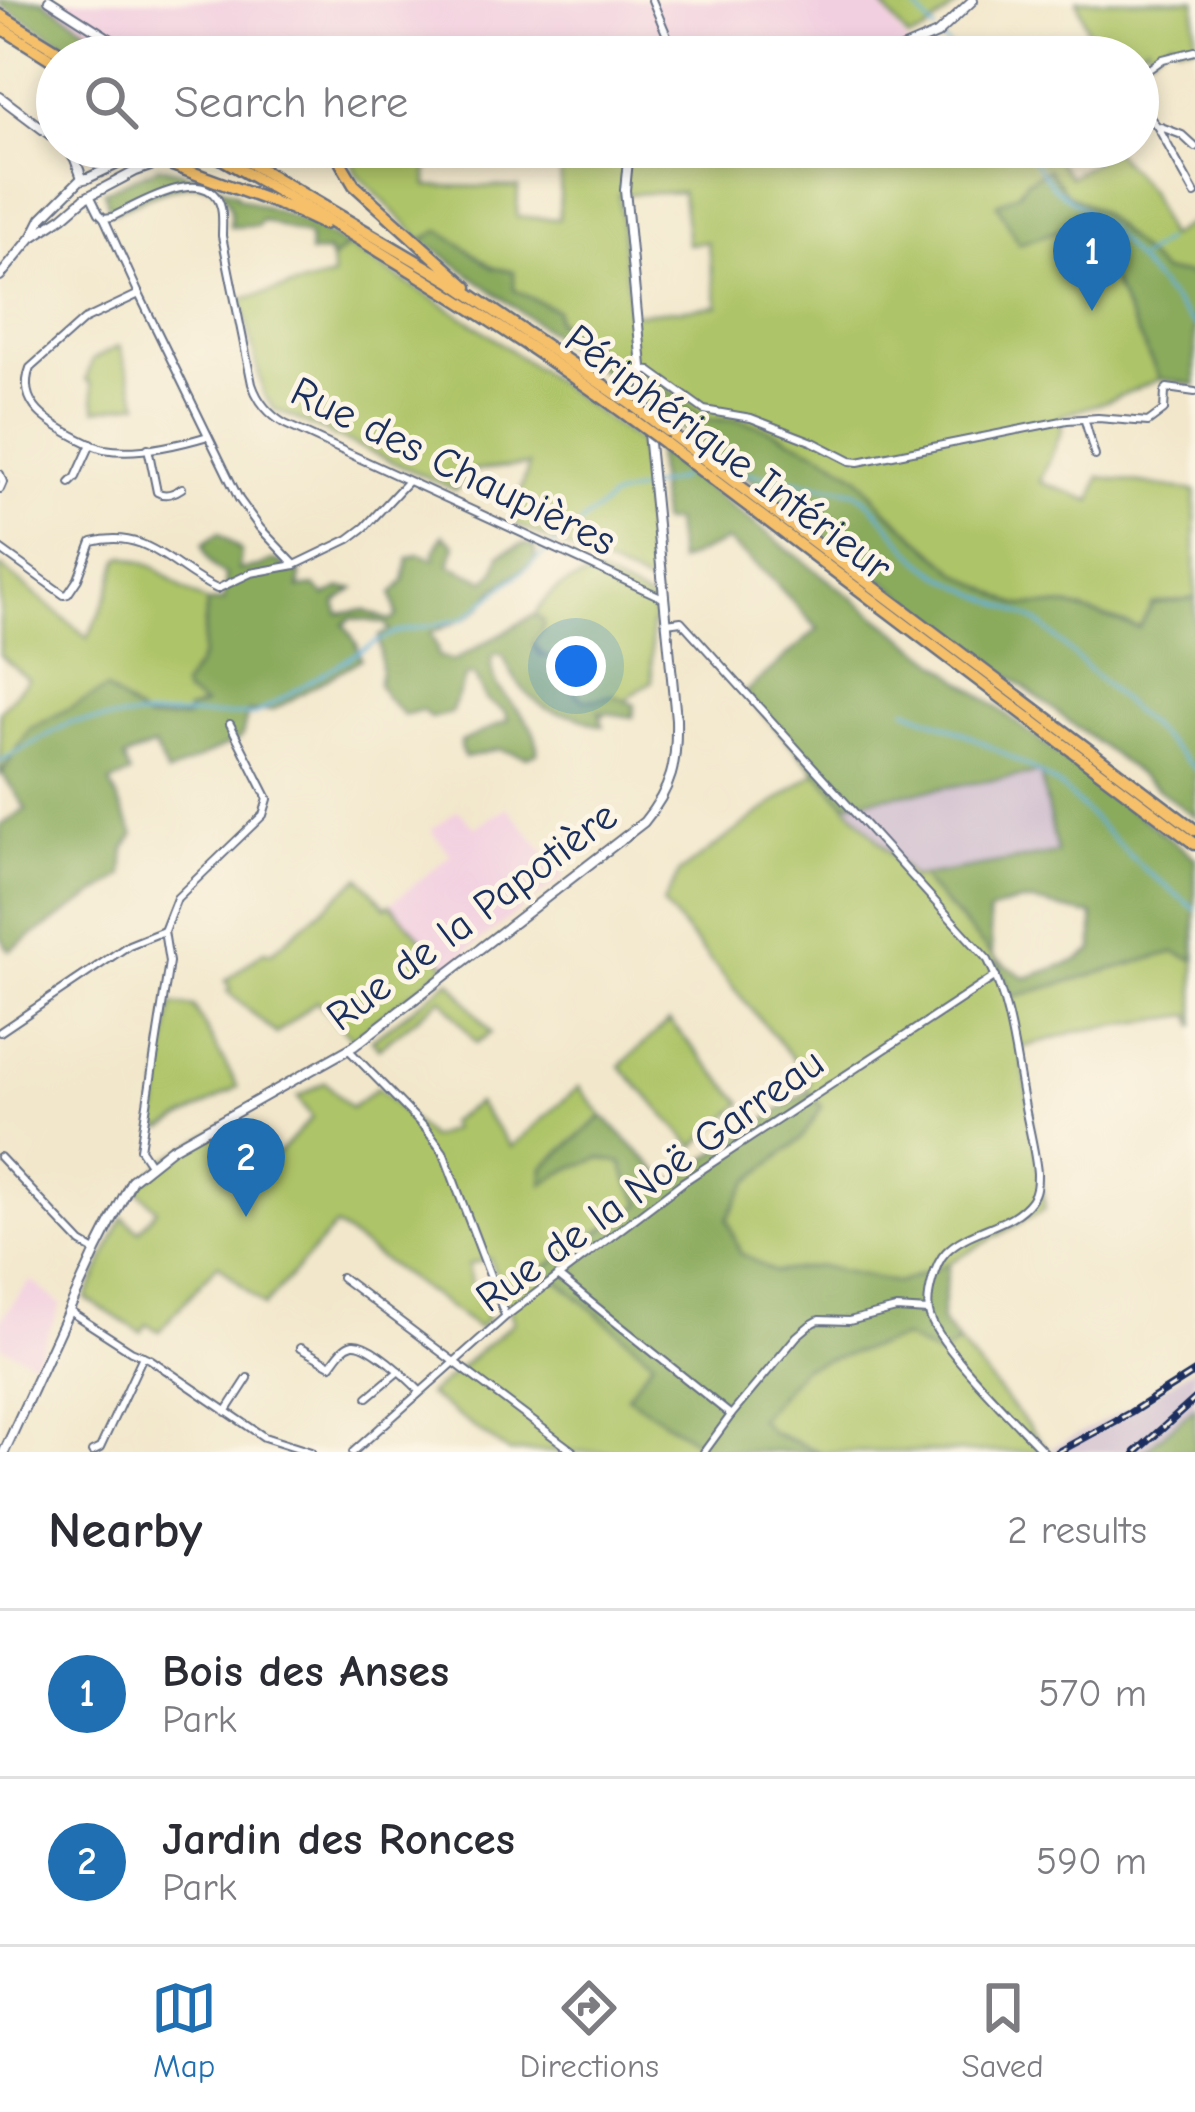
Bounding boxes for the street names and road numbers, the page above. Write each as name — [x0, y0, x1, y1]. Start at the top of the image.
street label: Périphérique Intérieur — [555, 314, 901, 592]
street label: Rue des Chaupières — [283, 366, 624, 566]
street label: Rue de la Papotière — [317, 791, 627, 1041]
street label: Rue de la Noë Garreau — [467, 1038, 833, 1323]

